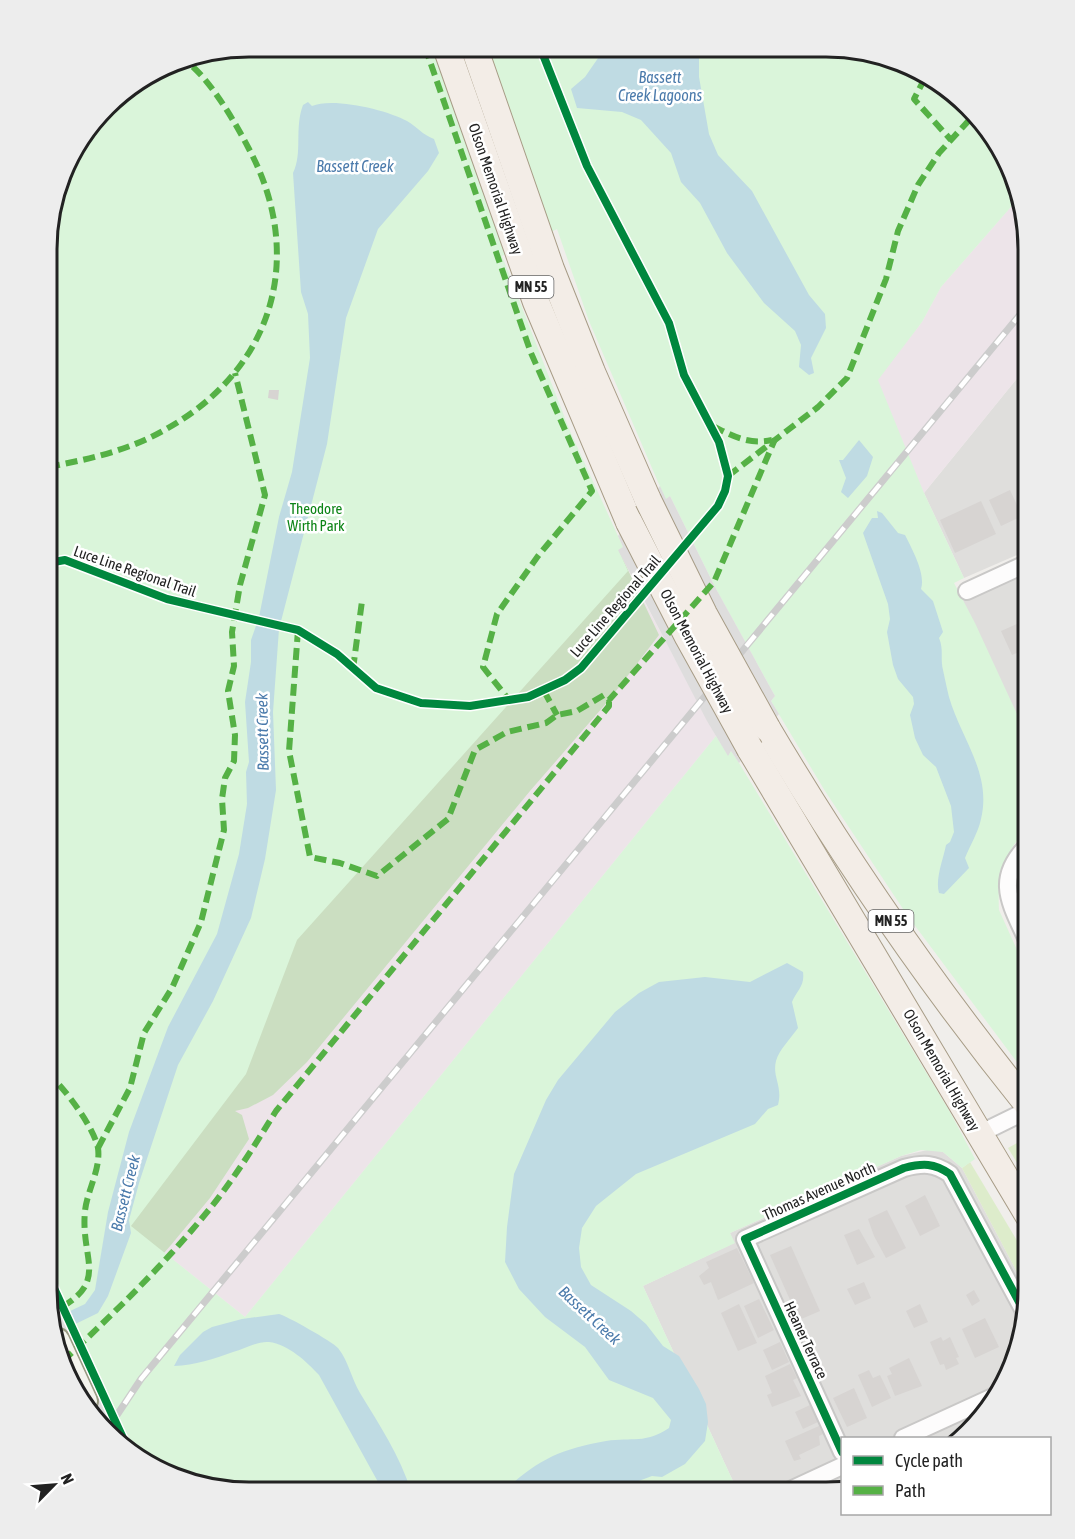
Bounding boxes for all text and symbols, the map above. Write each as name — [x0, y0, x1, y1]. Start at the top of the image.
water label: Bassett Creek Lagoons — [618, 68, 702, 105]
street label: Olson Memorial Highway — [466, 121, 526, 257]
water label: Bassett Creek — [316, 157, 395, 175]
road number: MN 55 — [508, 276, 554, 298]
park label: Theodore Wirth Park — [287, 500, 345, 534]
street label: Luce Line Regional Trail — [71, 542, 199, 600]
street label: Luce Line Regional Trail — [566, 552, 664, 660]
street label: Olson Memorial Highway — [657, 586, 737, 716]
water label: Bassett Creek — [252, 692, 272, 771]
road number: MN 55 — [868, 910, 914, 932]
street label: Olson Memorial Highway — [900, 1006, 984, 1134]
water label: Bassett Creek — [107, 1152, 143, 1233]
street label: Thomas Avenue North — [760, 1159, 878, 1223]
water label: Bassett Creek — [555, 1282, 625, 1349]
street label: Heaner Terrace — [781, 1299, 831, 1382]
legend — [841, 1437, 1051, 1515]
text: Cycle path — [895, 1450, 963, 1471]
north arrow — [24, 1455, 84, 1515]
text: N — [57, 1471, 78, 1487]
text: Path — [895, 1480, 926, 1501]

